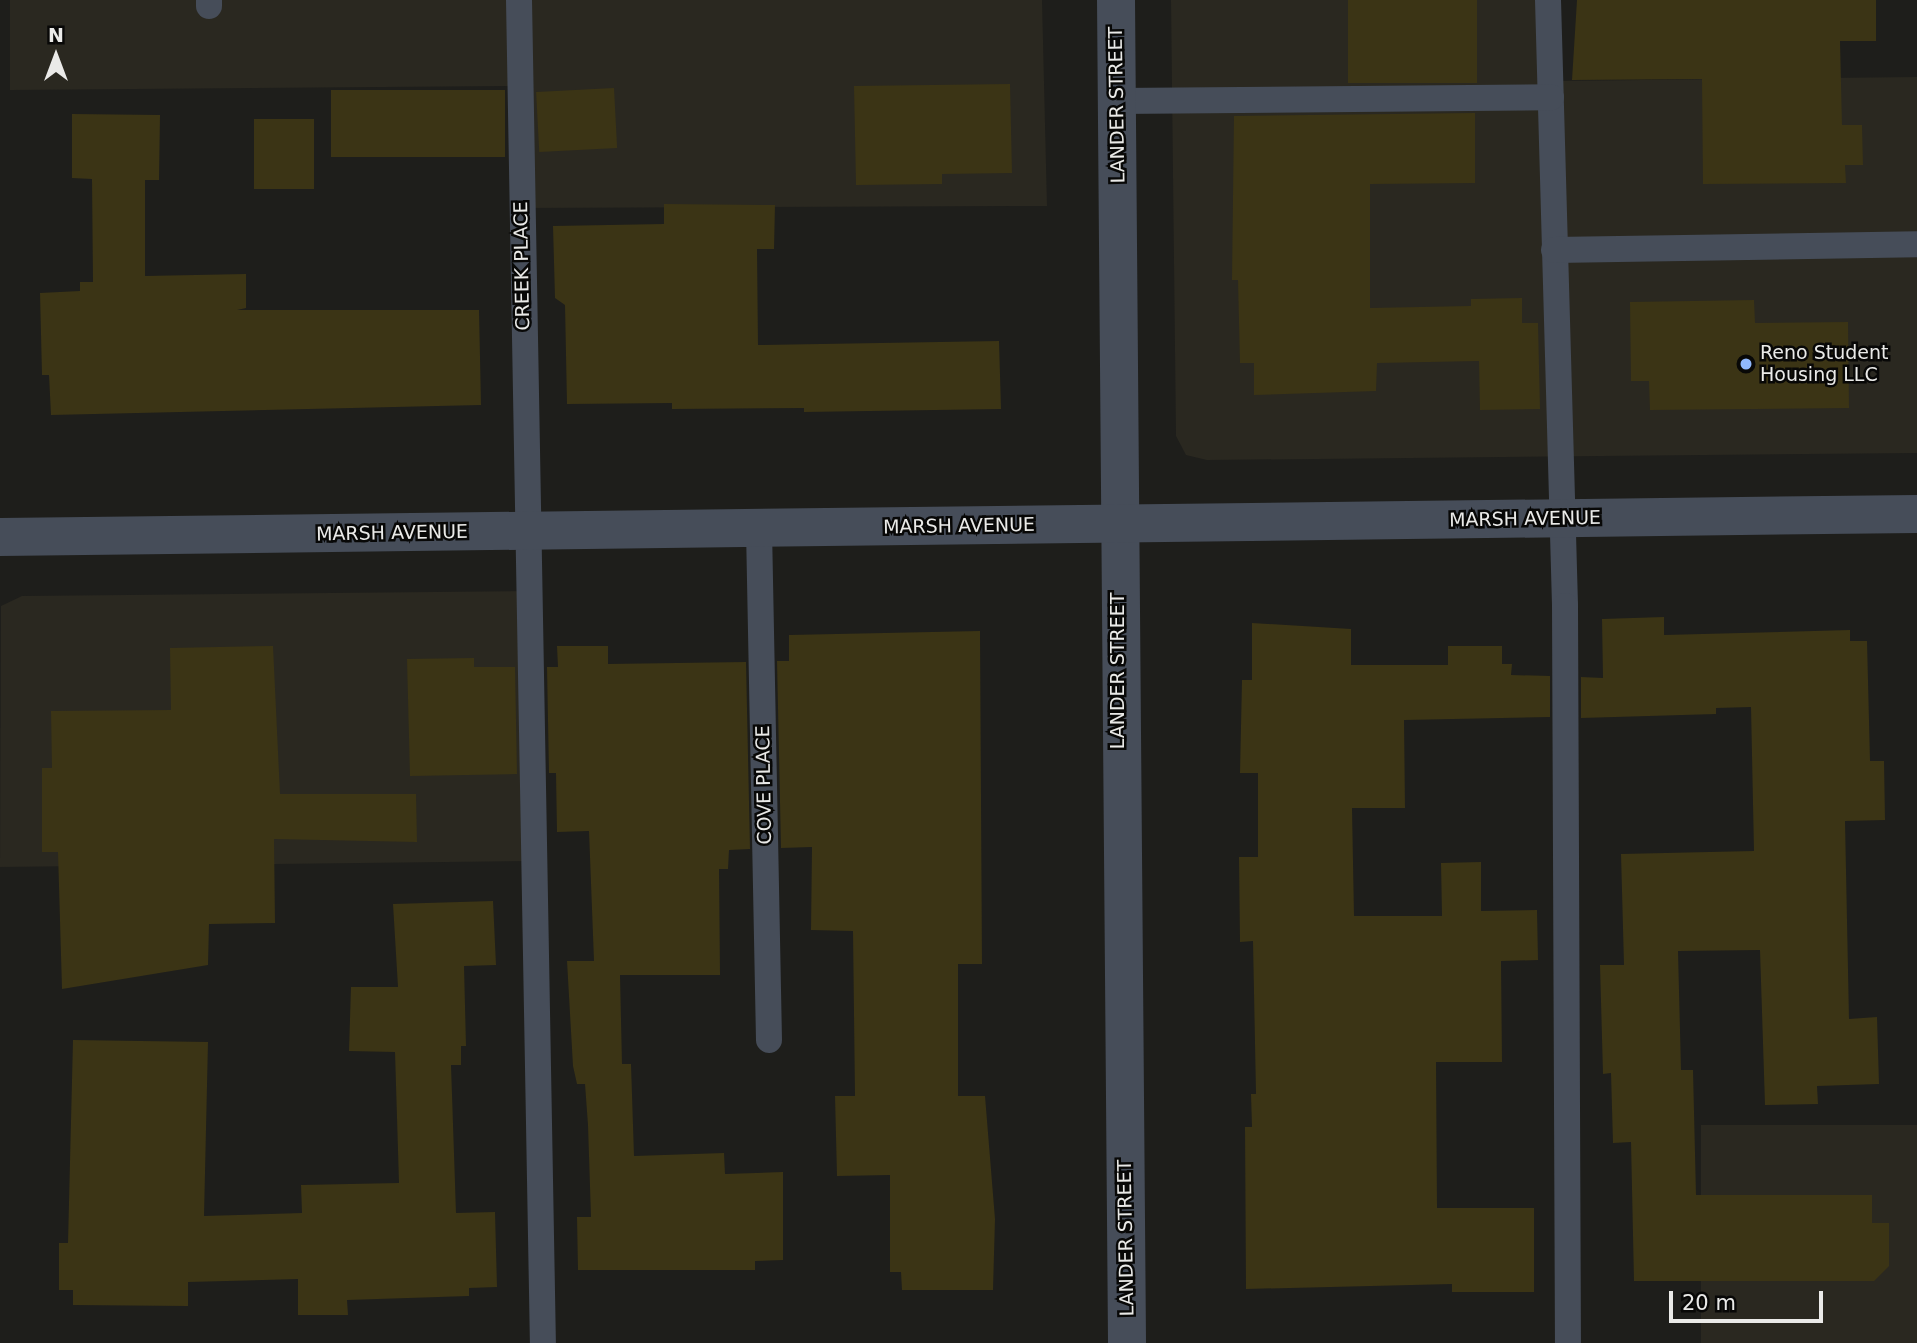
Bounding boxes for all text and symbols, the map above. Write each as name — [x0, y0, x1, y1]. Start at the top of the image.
north arrow — [21, 21, 91, 91]
text: N — [48, 24, 64, 46]
street label: LANDER STREET — [1104, 27, 1130, 183]
street label: CREEK PLACE — [509, 201, 535, 331]
place label: Reno Student Housing LLC — [1760, 342, 1889, 386]
marker: Reno Student Housing LLC — [1738, 356, 1754, 372]
street label: MARSH AVENUE — [1449, 506, 1601, 532]
street label: MARSH AVENUE — [883, 513, 1035, 539]
street label: MARSH AVENUE — [316, 520, 468, 546]
street label: LANDER STREET — [1107, 593, 1129, 749]
street label: COVE PLACE — [752, 725, 776, 845]
street label: LANDER STREET — [1113, 1160, 1139, 1316]
scale bar — [1672, 1276, 1826, 1320]
text: 20 m — [1682, 1291, 1736, 1315]

